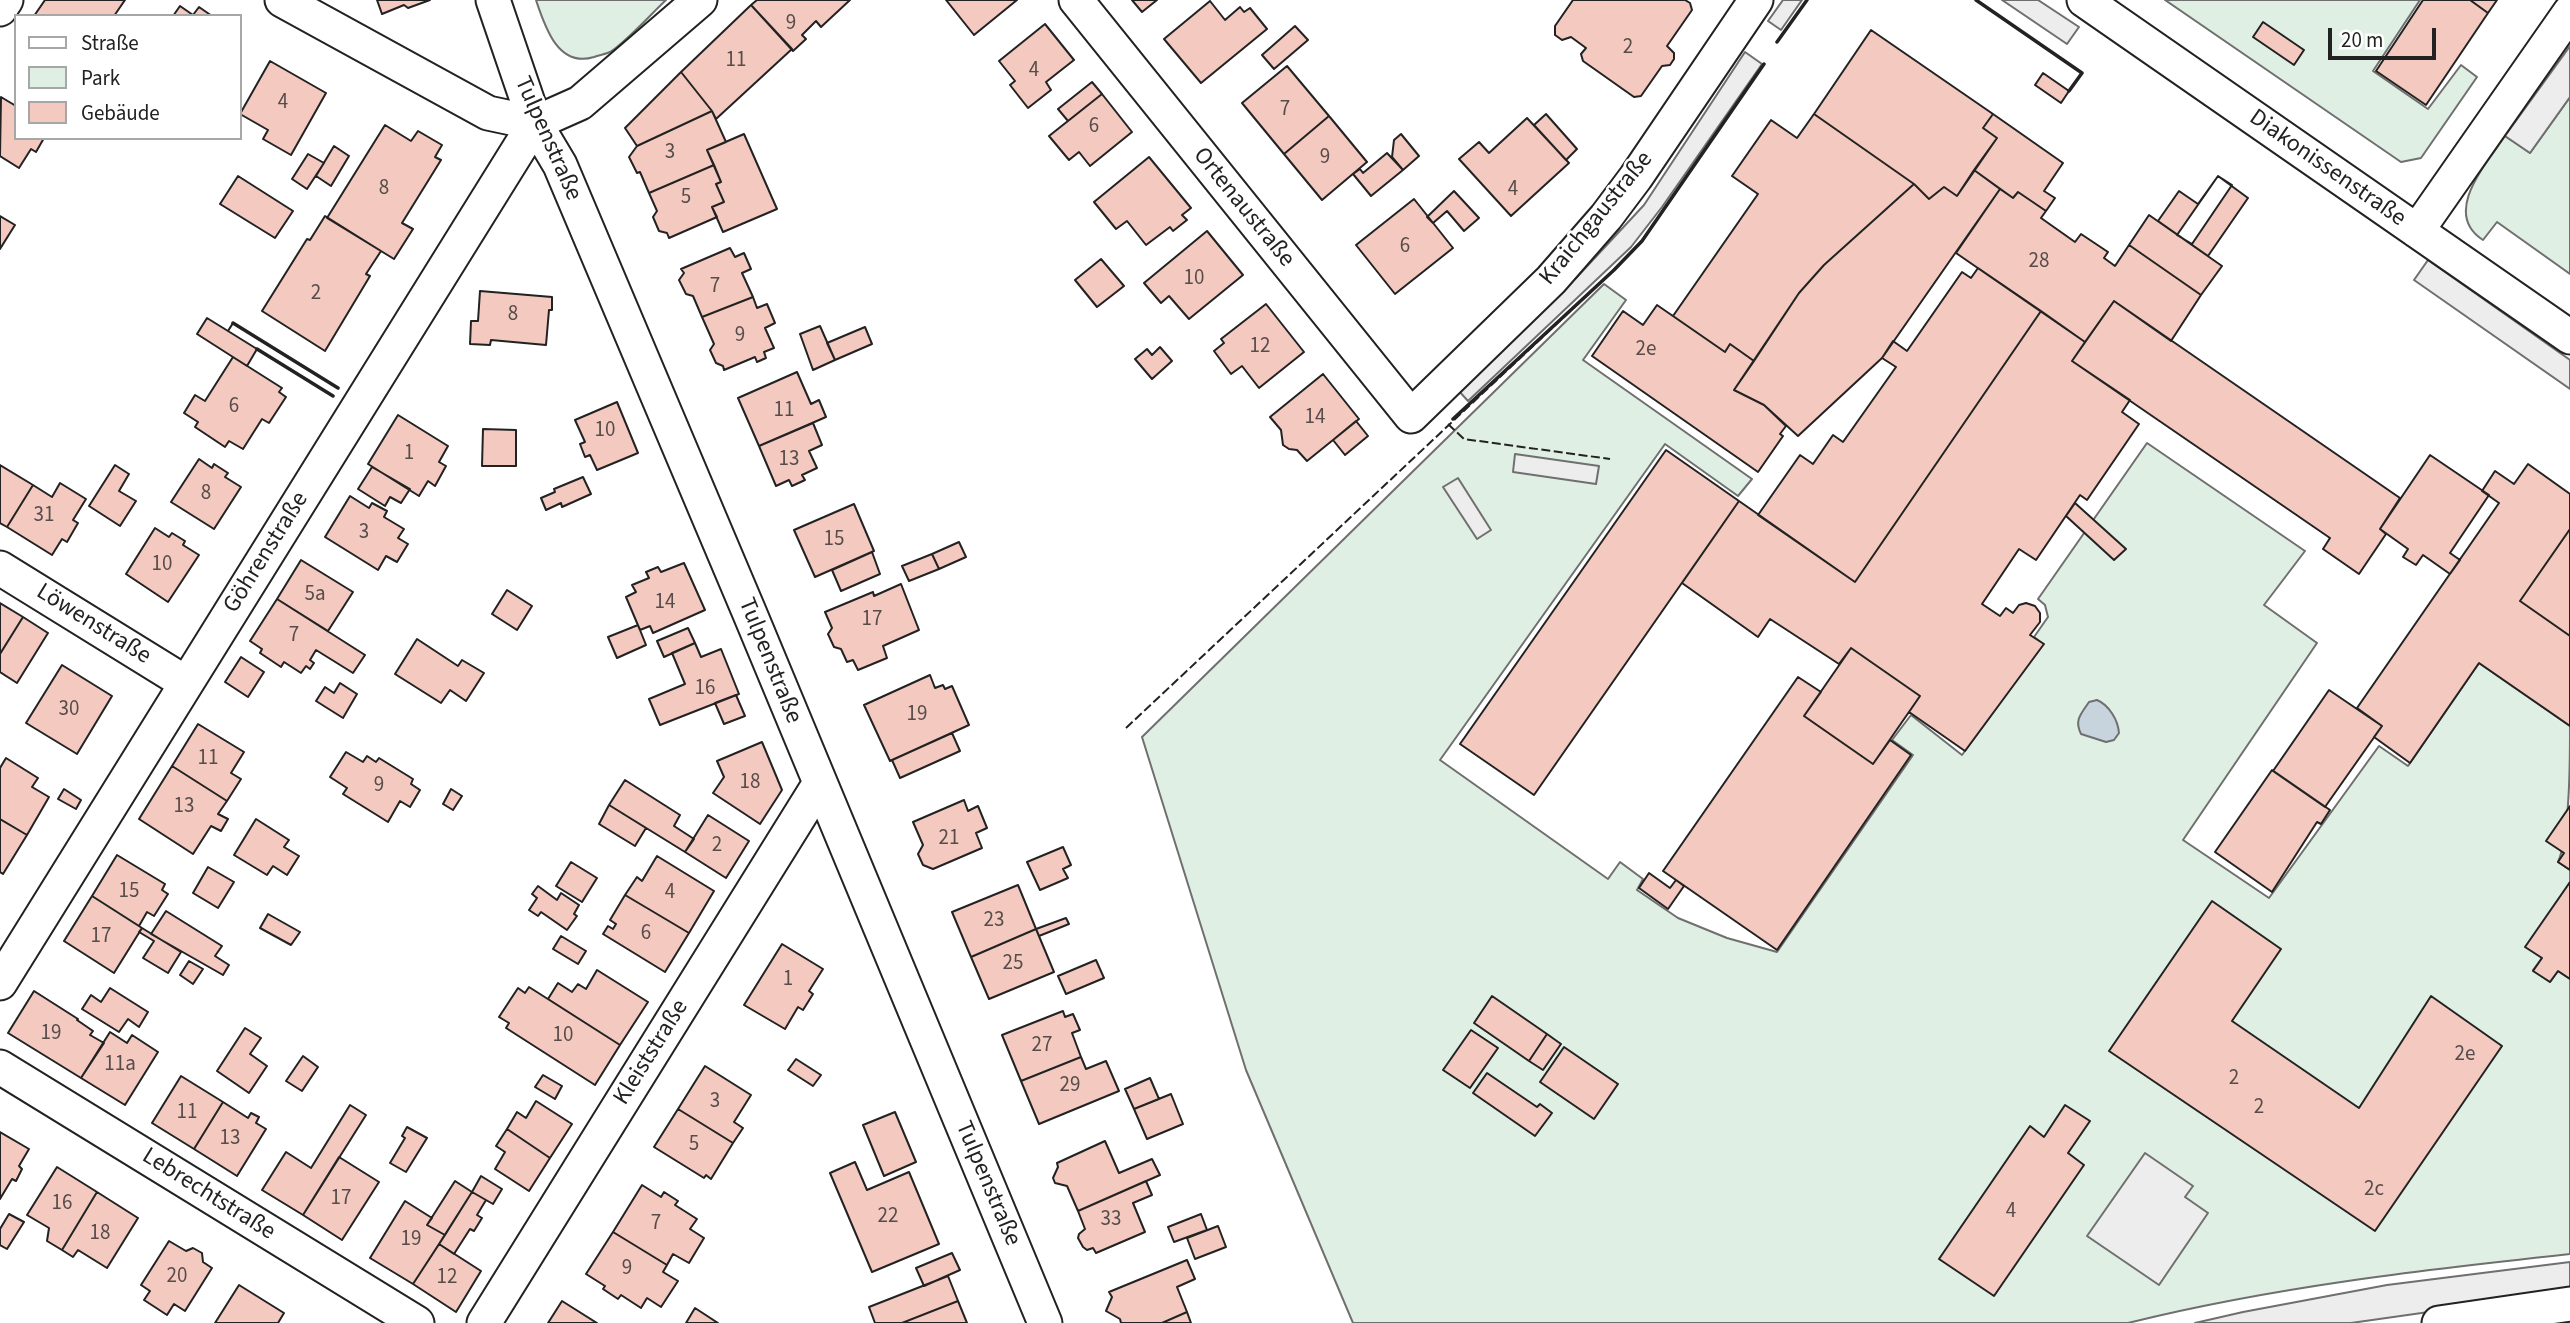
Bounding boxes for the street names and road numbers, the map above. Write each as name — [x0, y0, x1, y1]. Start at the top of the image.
street label: Tulpenstraße — [507, 73, 587, 205]
street label: Diakonissenstraße — [2243, 104, 2411, 234]
street label: Ortenaustraße — [1186, 142, 1300, 274]
street label: Kraichgaustraße — [1534, 146, 1660, 292]
street label: Göhrenstraße — [218, 487, 316, 619]
street label: Löwenstraße — [30, 578, 156, 672]
street label: Tulpenstraße — [731, 594, 807, 728]
street label: Kleiststraße — [608, 995, 696, 1111]
street label: Tulpenstraße — [948, 1117, 1026, 1251]
street label: Lebrechtstraße — [136, 1143, 280, 1247]

